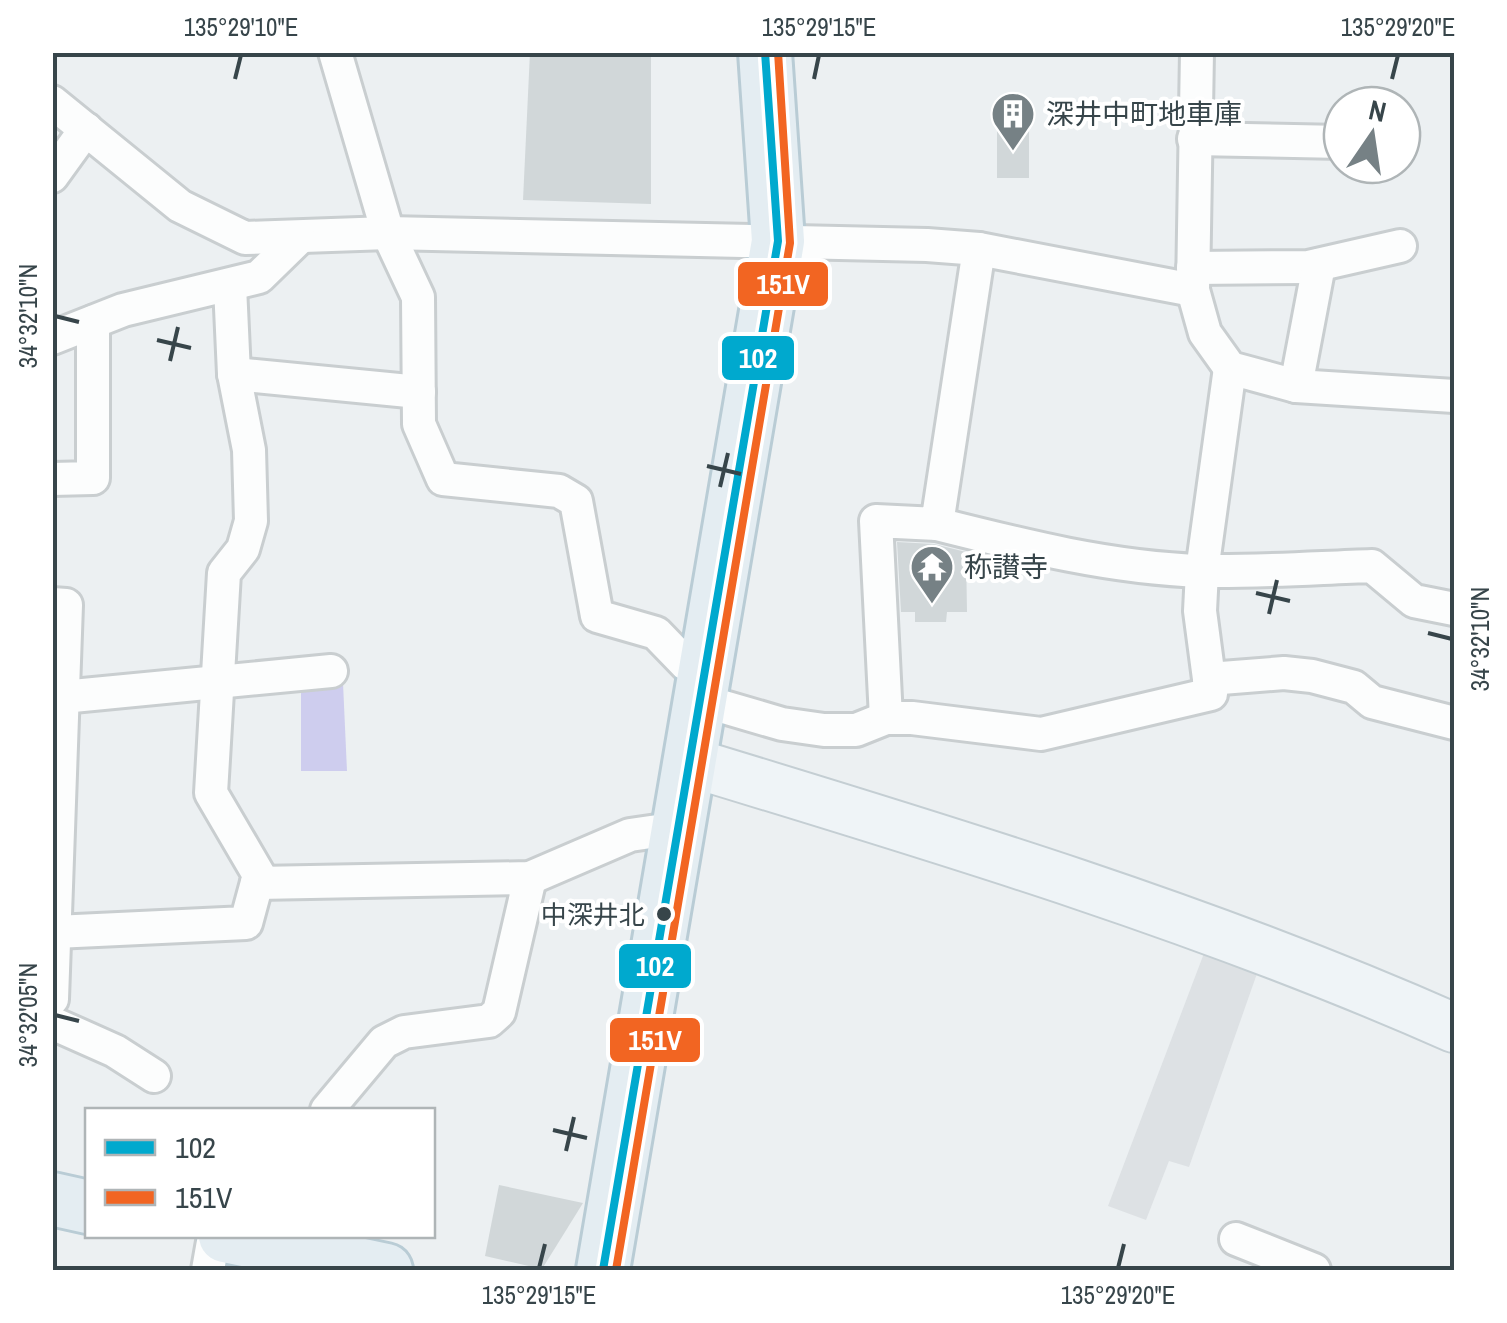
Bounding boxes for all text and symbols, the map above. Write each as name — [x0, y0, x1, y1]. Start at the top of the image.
text: 135°29'10"E — [184, 10, 298, 44]
text: 135°29'15"E — [762, 10, 876, 44]
text: 135°29'20"E — [1341, 10, 1455, 44]
north arrow — [1322, 85, 1422, 185]
text: N — [1365, 90, 1390, 131]
building icon: 深井中町地車庫 — [990, 91, 1036, 152]
place label: 深井中町地車庫 — [1046, 95, 1242, 133]
line badge: 151V — [736, 260, 830, 308]
text: 34°32'10"N — [11, 264, 45, 368]
text: 151V — [756, 265, 810, 303]
line badge: 102 — [720, 334, 796, 382]
text: 102 — [739, 339, 777, 377]
temple icon: 称讃寺 — [909, 544, 955, 605]
place label: 称讃寺 — [964, 548, 1048, 586]
text: 34°32'10"N — [1463, 587, 1497, 691]
place label: 中深井北 — [541, 897, 645, 932]
marker: 中深井北 — [654, 904, 674, 924]
line badge: 102 — [617, 942, 693, 990]
text: 102 — [636, 947, 674, 985]
text: 34°32'05"N — [11, 963, 45, 1067]
line badge: 151V — [608, 1016, 702, 1064]
text: 151V — [628, 1021, 682, 1059]
legend — [85, 1108, 435, 1238]
text: 102 — [175, 1127, 216, 1167]
text: 151V — [175, 1177, 233, 1217]
text: 135°29'15"E — [482, 1278, 596, 1312]
text: 135°29'20"E — [1061, 1278, 1175, 1312]

